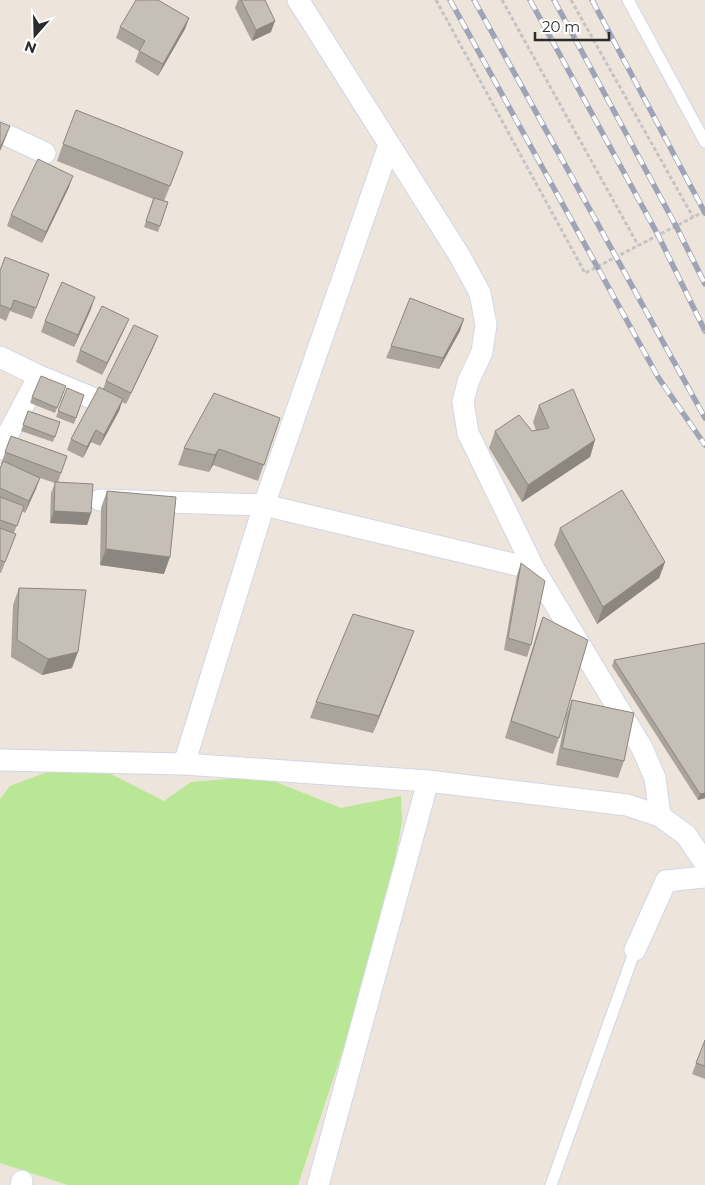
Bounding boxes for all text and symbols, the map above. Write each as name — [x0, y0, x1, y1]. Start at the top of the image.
north arrow — [10, 10, 60, 60]
scale bar — [535, 10, 609, 42]
text: 20 m — [542, 17, 580, 36]
text: N — [22, 37, 39, 58]

